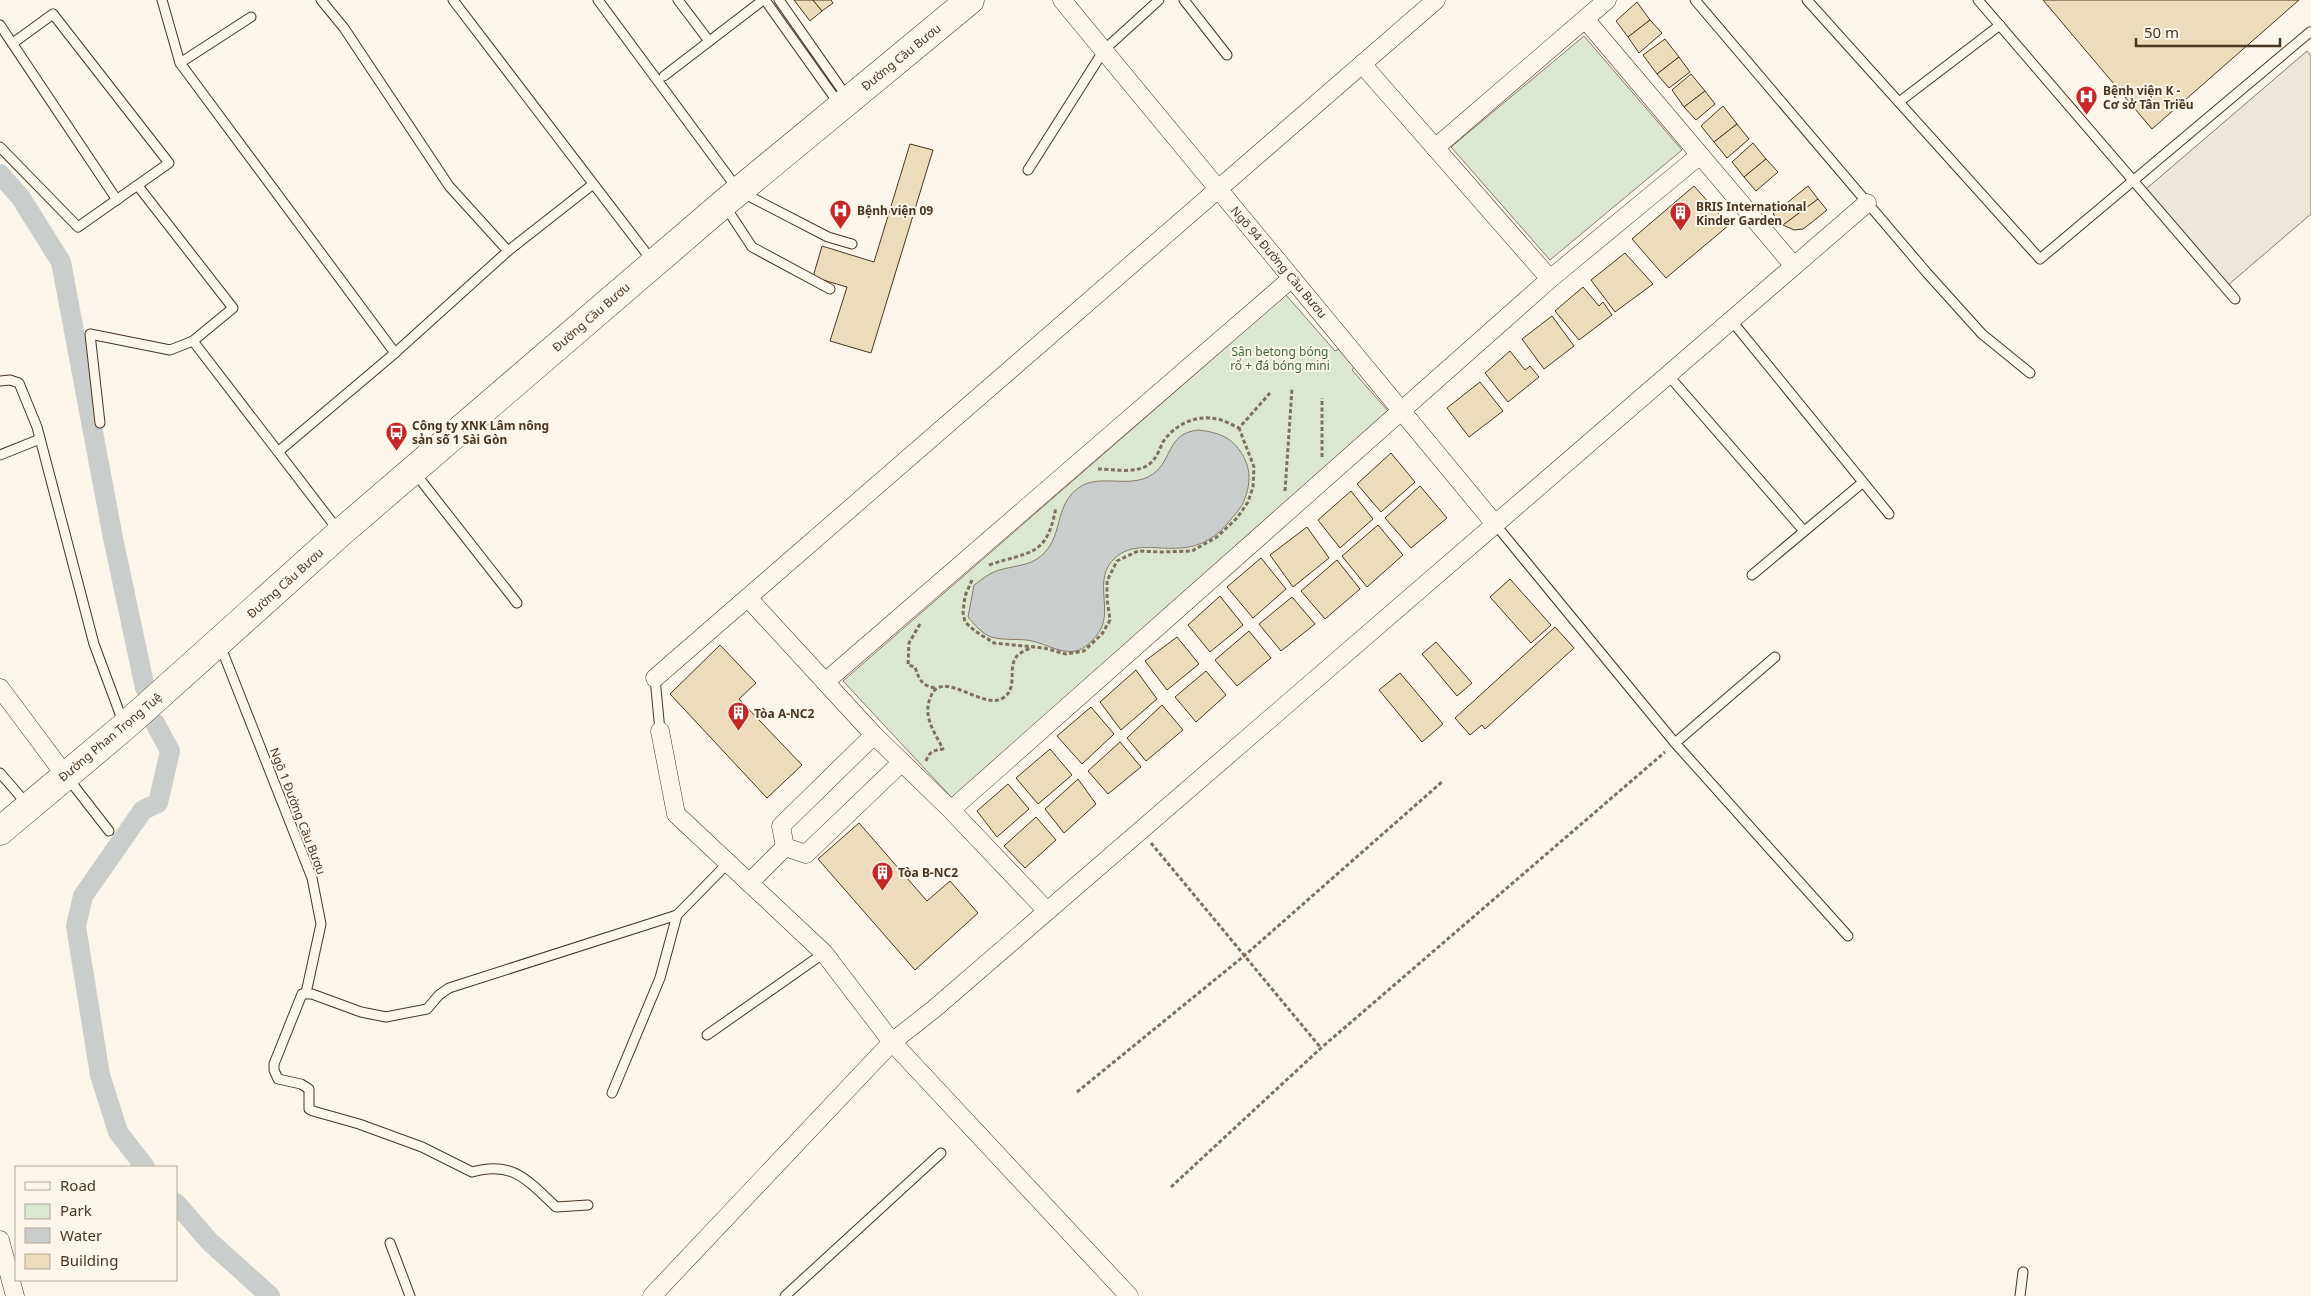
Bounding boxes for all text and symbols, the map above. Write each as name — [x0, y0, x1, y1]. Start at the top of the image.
scale bar — [2136, 15, 2280, 47]
street label: Đường Cầu Bươu — [858, 20, 944, 94]
text: 50 m — [2144, 22, 2179, 42]
place label: Bệnh viện K - Cơ sở Tân Triều — [2103, 82, 2194, 113]
hospital icon: Bệnh viện K - Cơ sở Tân Triều — [2075, 85, 2099, 116]
hospital icon: Bệnh viện 09 — [829, 198, 853, 229]
place label: BRIS International Kinder Garden — [1696, 198, 1806, 229]
building icon: BRIS International Kinder Garden — [1668, 201, 1692, 232]
place label: Bệnh viện 09 — [857, 202, 933, 219]
street label: Ngõ 94 Đường Cầu Bươu — [1227, 202, 1331, 322]
street label: Đường Cầu Bươu — [549, 279, 633, 355]
park label: Sân betong bóng rổ + đá bóng mini — [1230, 343, 1330, 374]
place label: Công ty XNK Lâm nông sản số 1 Sài Gòn — [412, 417, 549, 448]
bus stop icon: Công ty XNK Lâm nông sản số 1 Sài Gòn — [384, 420, 408, 451]
street label: Đường Cầu Bươu — [243, 544, 327, 622]
street label: Đường Phan Trọng Tuệ — [55, 688, 166, 785]
building icon: Tòa A-NC2 — [726, 701, 750, 732]
place label: Tòa A-NC2 — [754, 705, 814, 722]
street label: Ngõ 1 Đường Cầu Bươu — [266, 745, 330, 877]
building icon: Tòa B-NC2 — [870, 860, 894, 891]
place label: Tòa B-NC2 — [898, 864, 958, 881]
legend — [15, 1166, 178, 1281]
text: Road — [60, 1175, 96, 1195]
text: Park — [60, 1200, 92, 1220]
text: Water — [60, 1225, 102, 1245]
text: Building — [60, 1250, 118, 1270]

